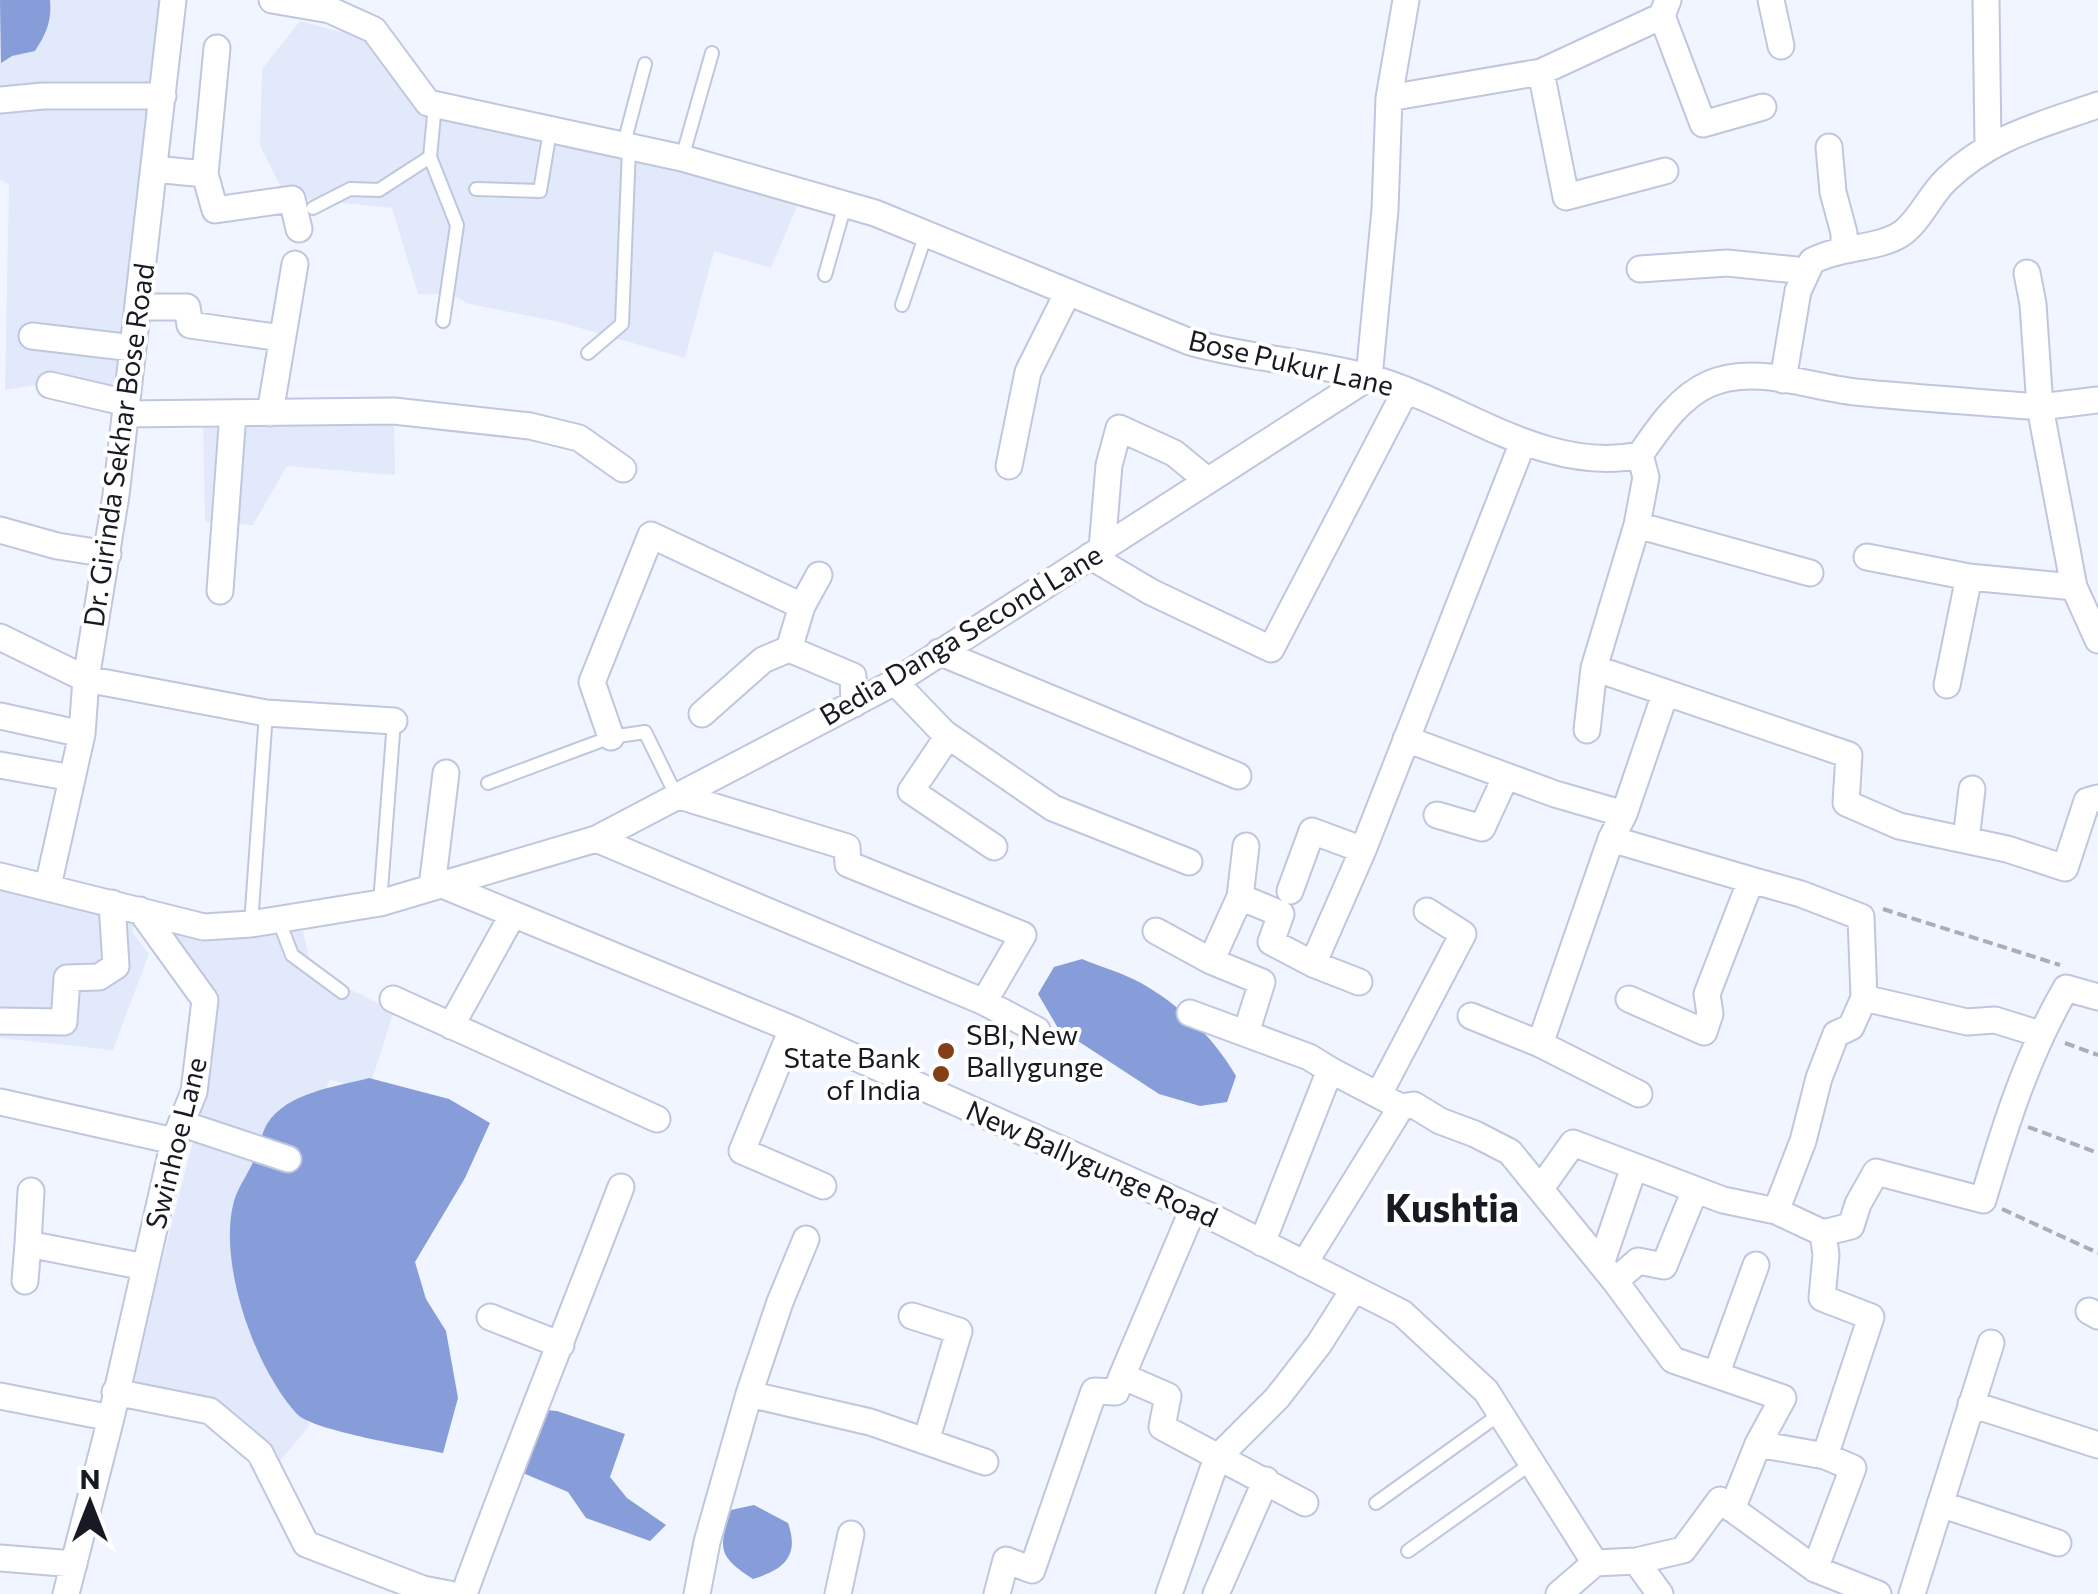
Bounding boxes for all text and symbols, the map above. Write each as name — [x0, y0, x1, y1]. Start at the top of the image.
street label: Dr. Girinda Sekhar Bose Road — [76, 261, 160, 629]
street label: Bose Pukur Lane — [1185, 322, 1397, 402]
street label: Bedia Danga Second Lane — [813, 536, 1108, 732]
place label: SBI, New Ballygunge — [966, 1017, 1104, 1083]
place label: State Bank of India — [783, 1040, 921, 1106]
marker: SBI, New Ballygunge — [935, 1040, 957, 1062]
street label: Swinhoe Lane — [137, 1053, 213, 1232]
marker: State Bank of India — [930, 1063, 952, 1085]
street label: New Ballygunge Road — [961, 1092, 1223, 1234]
district label: Kushtia — [1385, 1183, 1519, 1230]
north arrow — [40, 1454, 140, 1554]
text: N — [80, 1461, 101, 1495]

